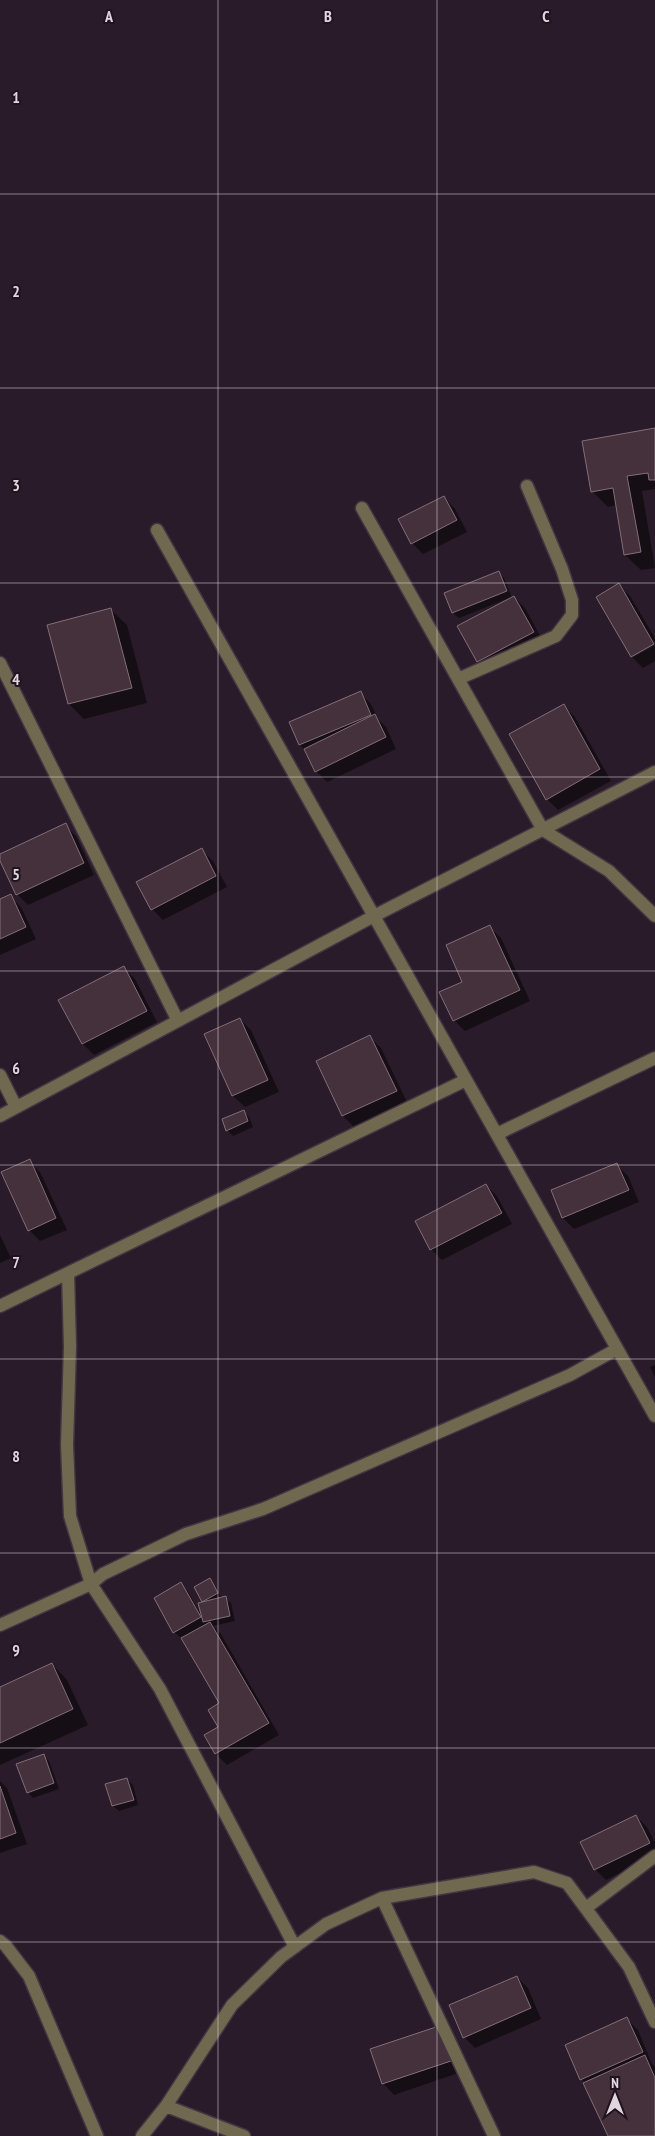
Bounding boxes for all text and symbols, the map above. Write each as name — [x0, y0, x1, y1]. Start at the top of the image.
text: A — [104, 6, 114, 26]
text: B — [324, 6, 332, 26]
text: C — [542, 6, 550, 26]
text: 1 — [12, 87, 20, 107]
text: 2 — [12, 281, 20, 301]
text: 3 — [12, 475, 20, 495]
text: 4 — [12, 669, 20, 689]
text: 5 — [12, 864, 20, 884]
text: 6 — [12, 1058, 20, 1078]
text: 7 — [12, 1252, 20, 1272]
text: 8 — [12, 1446, 20, 1466]
text: 9 — [12, 1640, 20, 1660]
north arrow — [590, 2071, 640, 2121]
text: N — [611, 2074, 619, 2092]

